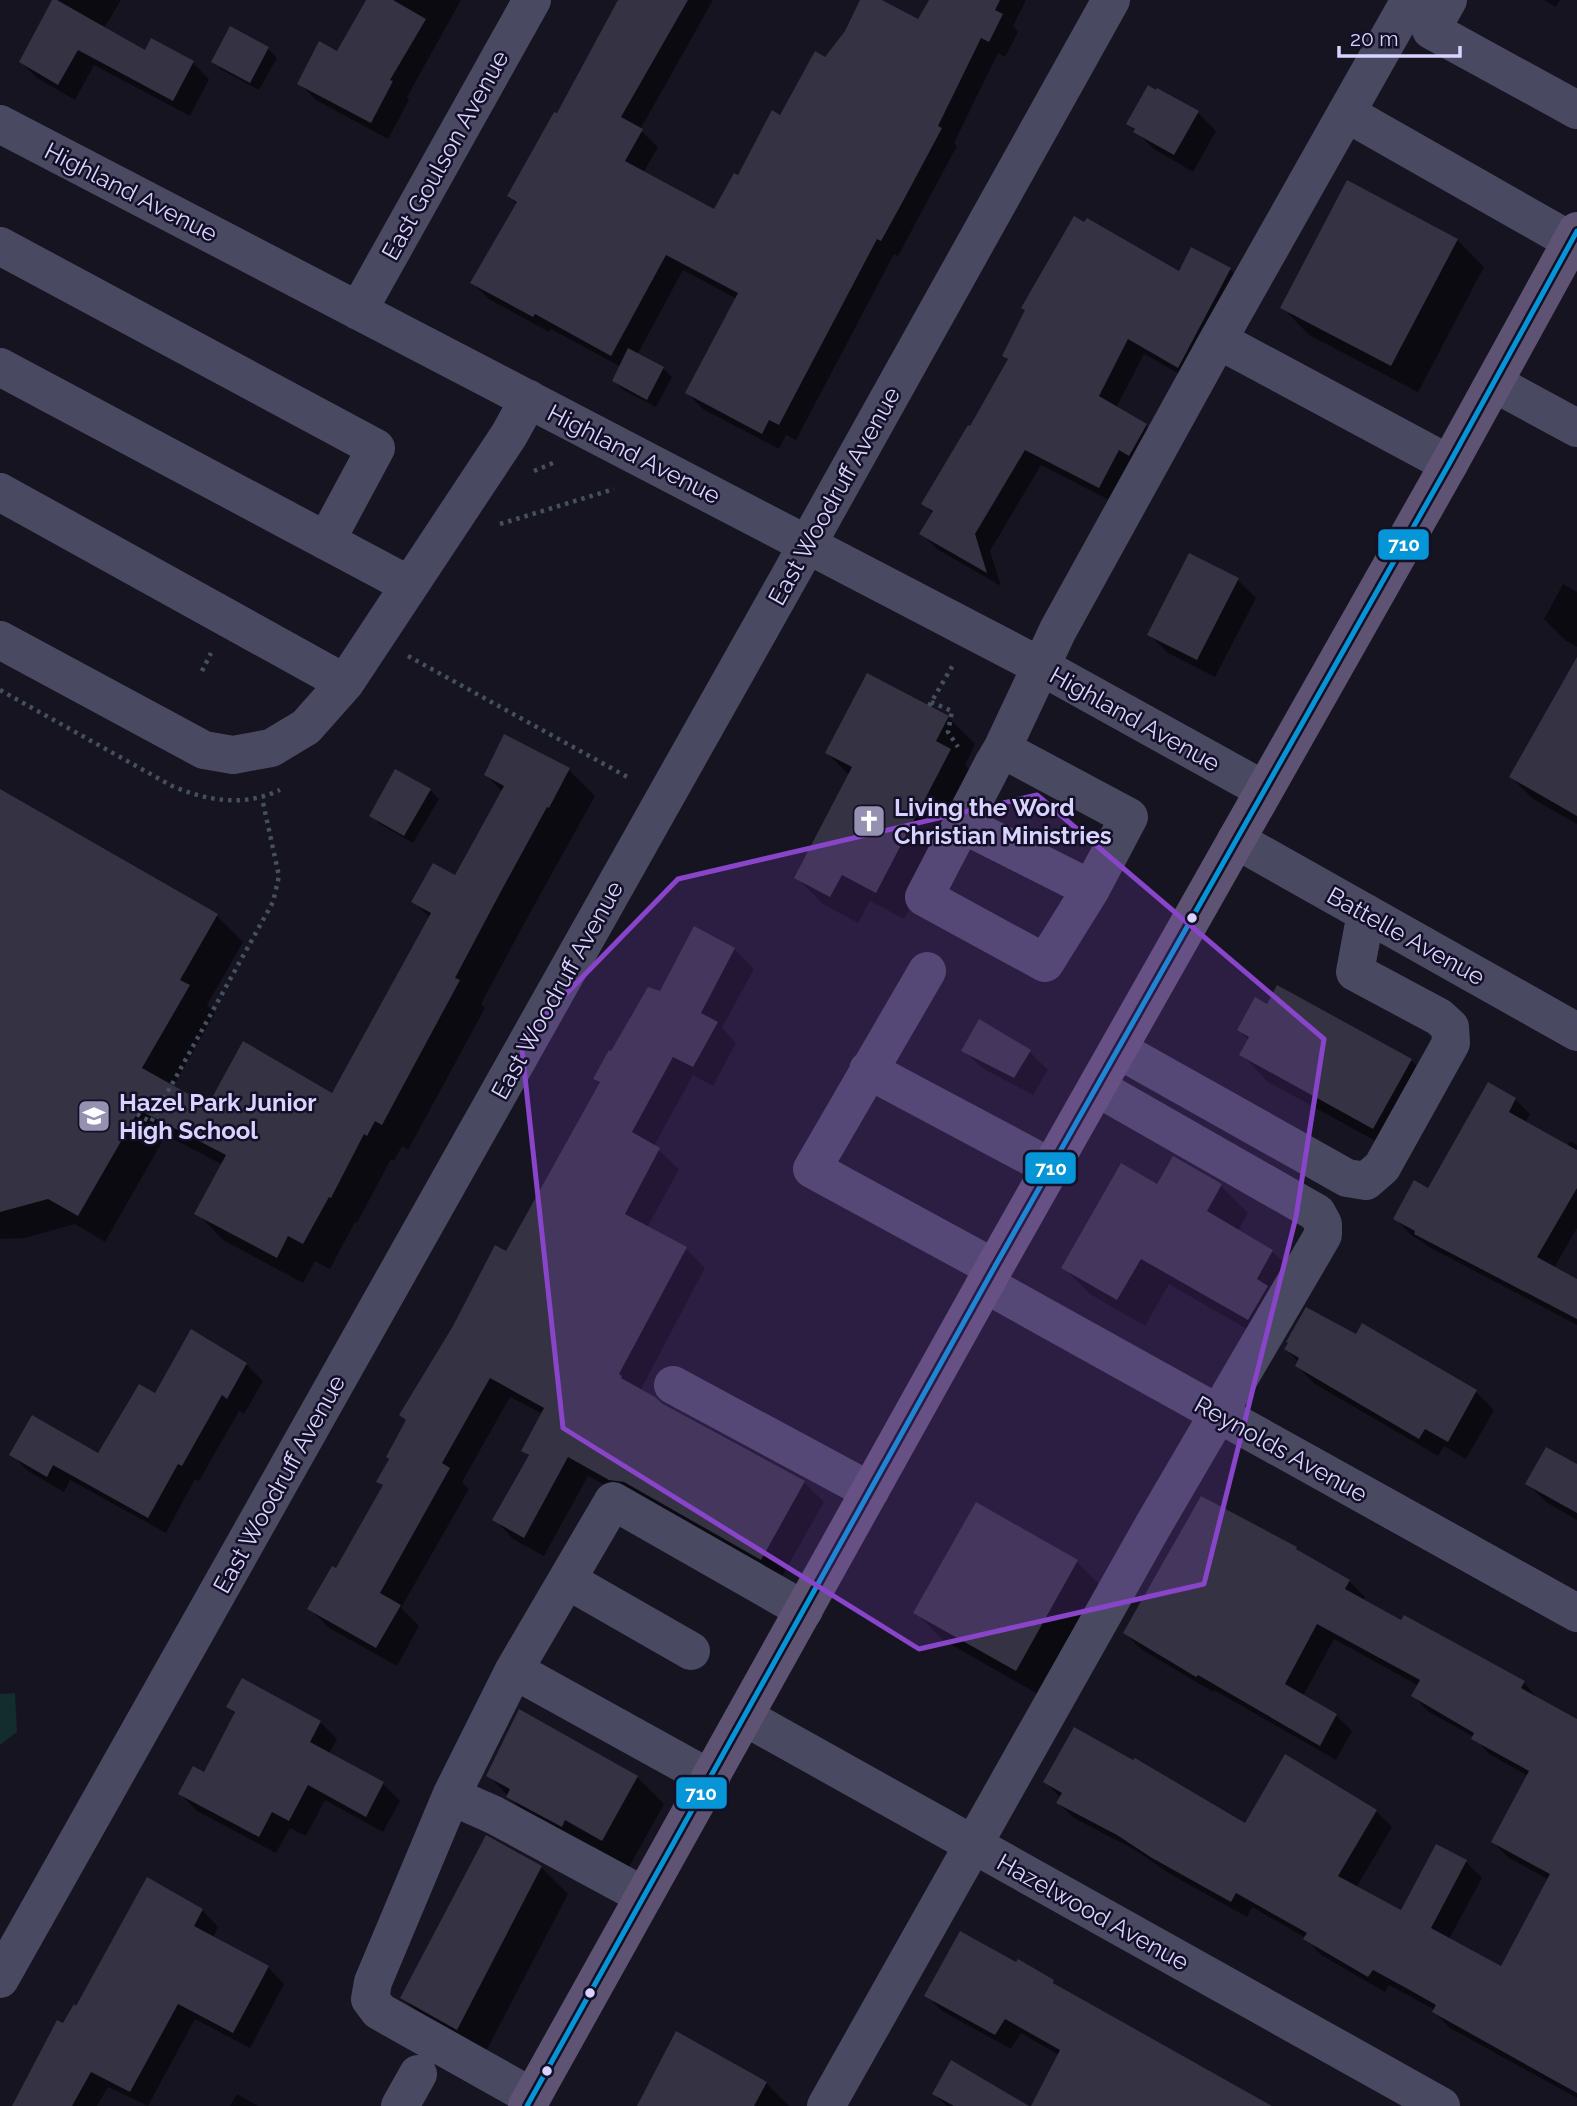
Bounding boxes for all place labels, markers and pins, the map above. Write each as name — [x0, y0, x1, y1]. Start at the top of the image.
place label: Living the Word Christian Ministries — [894, 793, 1112, 850]
church icon: Living the Word Christian Ministries — [850, 802, 888, 840]
unlabelled marker — [1185, 911, 1199, 925]
place label: Hazel Park Junior High School — [119, 1088, 316, 1145]
school or university icon: Hazel Park Junior High School — [75, 1097, 113, 1135]
unlabelled marker — [583, 1986, 597, 2000]
unlabelled marker — [540, 2064, 554, 2078]

